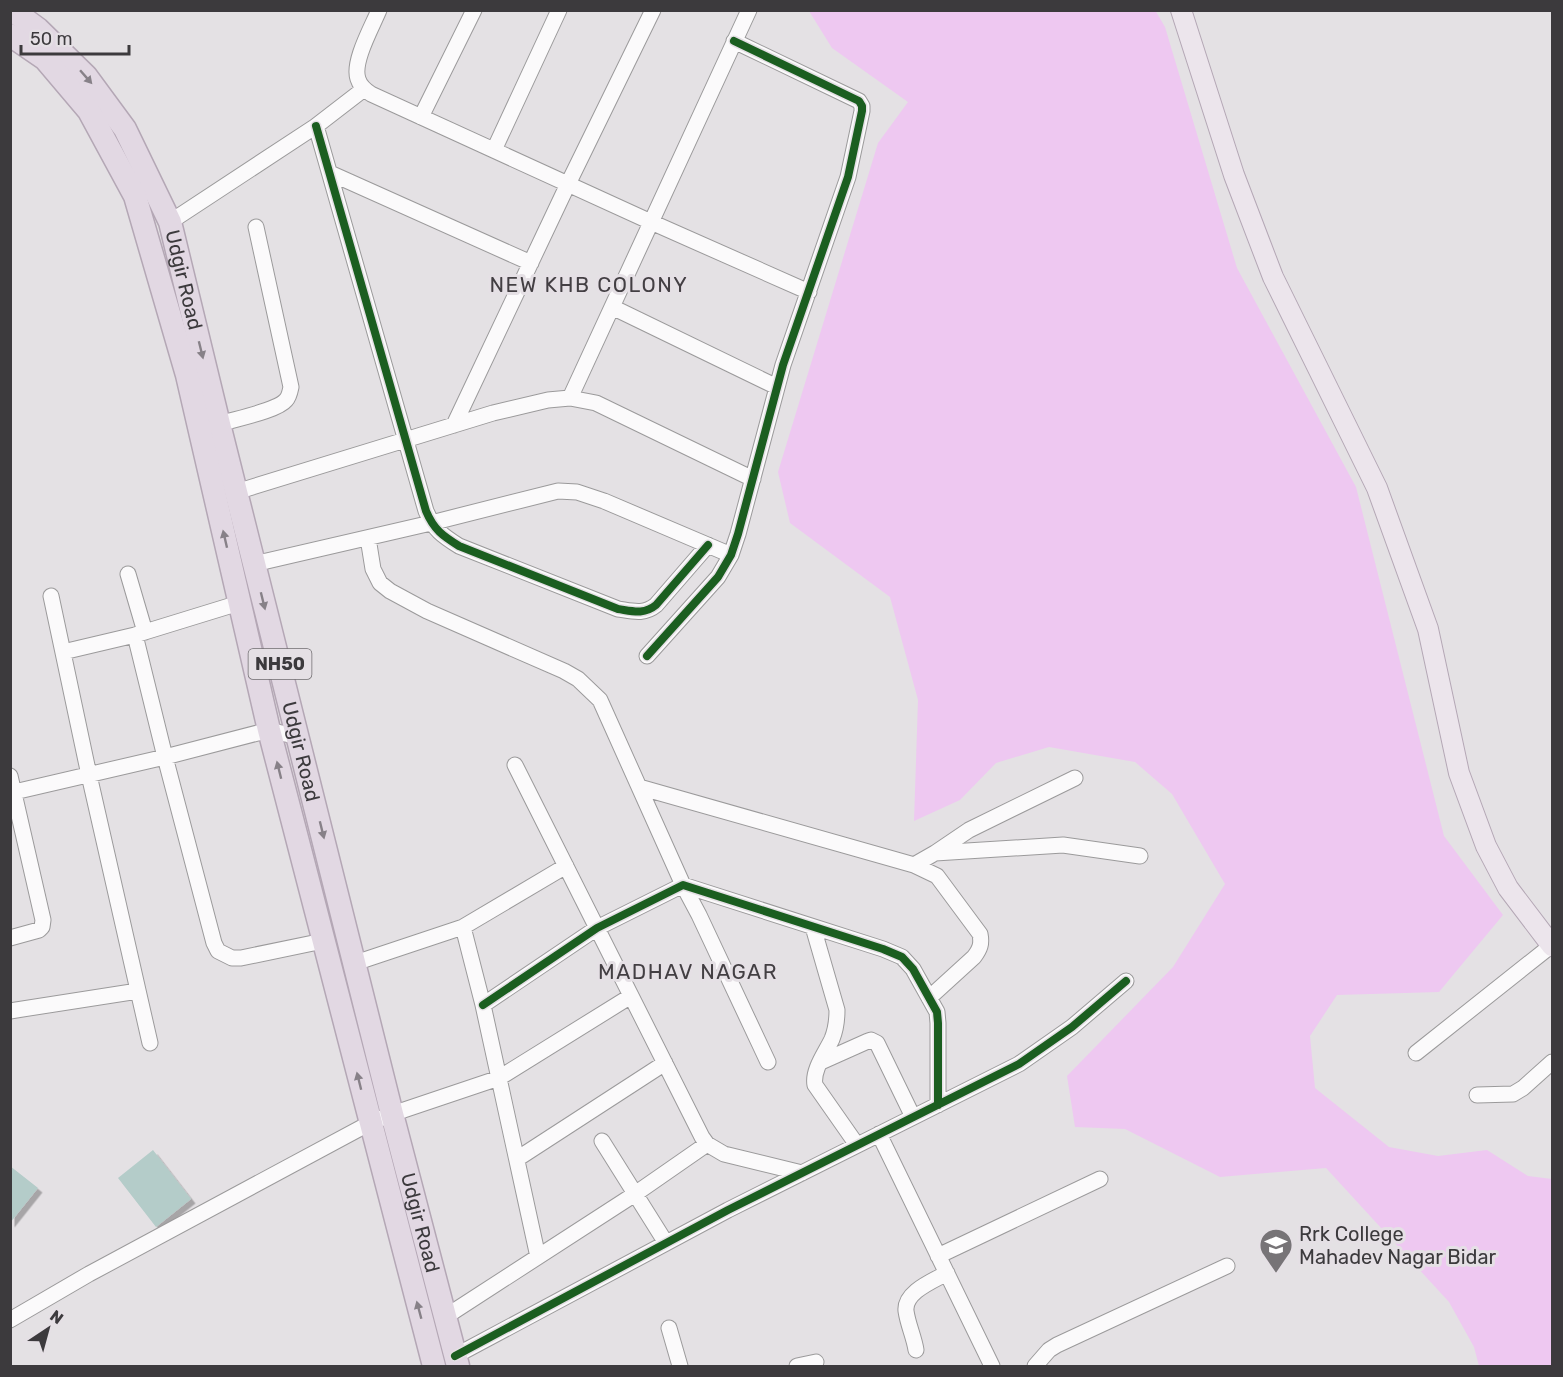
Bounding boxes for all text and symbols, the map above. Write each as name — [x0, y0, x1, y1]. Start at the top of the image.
scale bar — [21, 18, 129, 56]
text: 50 m — [30, 28, 73, 50]
one-way arrow — [79, 69, 92, 84]
street label: Udgir Road — [160, 227, 208, 332]
district label: NEW KHB COLONY — [490, 272, 688, 297]
one-way arrow — [197, 341, 207, 359]
one-way arrow — [219, 530, 229, 548]
one-way arrow — [259, 591, 269, 610]
road number: NH50 — [248, 649, 312, 679]
street label: Udgir Road — [277, 699, 325, 804]
one-way arrow — [273, 761, 283, 779]
one-way arrow — [317, 821, 327, 839]
district label: MADHAV NAGAR — [598, 959, 778, 984]
one-way arrow — [354, 1071, 364, 1090]
street label: Udgir Road — [396, 1170, 445, 1275]
place label: Rrk College Mahadev Nagar Bidar — [1299, 1222, 1496, 1269]
school or university icon: Rrk College Mahadev Nagar Bidar — [1258, 1227, 1294, 1274]
north arrow — [18, 1299, 78, 1359]
one-way arrow — [414, 1301, 424, 1319]
text: N — [46, 1306, 67, 1328]

